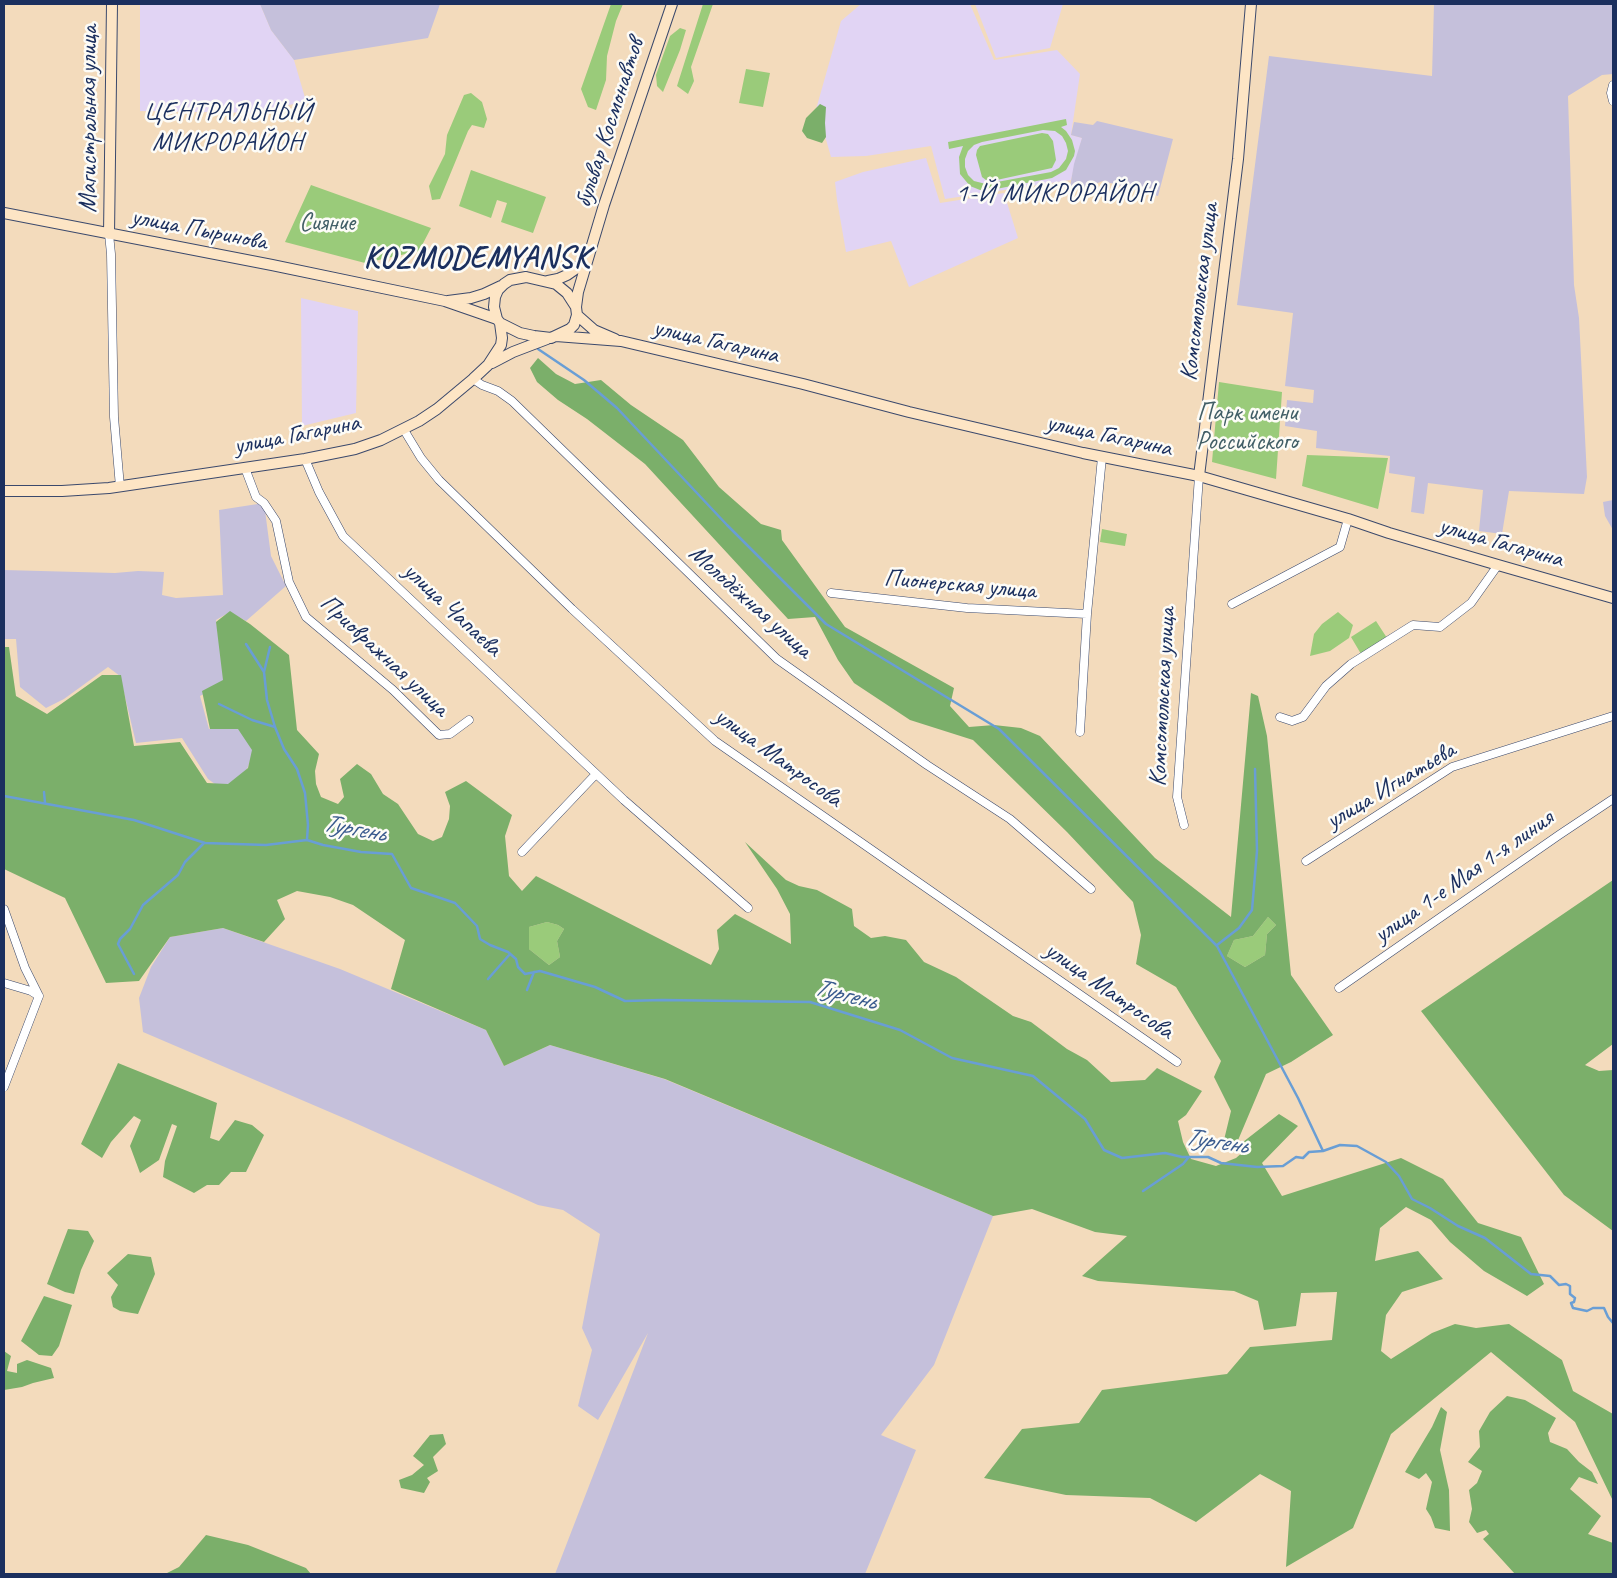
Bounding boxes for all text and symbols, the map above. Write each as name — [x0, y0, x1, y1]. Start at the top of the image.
street label: Магистральная улица — [74, 25, 104, 213]
street label: бульвар Космонавтов — [569, 35, 651, 211]
district label: ЦЕНТРАЛЬНЫЙ МИКРОРАЙОН — [142, 97, 314, 158]
district label: 1-Й МИКРОРАЙОН — [954, 178, 1156, 210]
street label: Комсомольская улица — [1174, 201, 1226, 383]
street label: улица Пыринова — [129, 202, 269, 258]
park label: Сияние — [299, 208, 355, 238]
district label: KOZMODEMYANSK — [362, 241, 592, 277]
street label: улица Гагарина — [650, 313, 782, 371]
park label: Парк имени Российского — [1196, 398, 1298, 457]
street label: улица Гагарина — [232, 408, 362, 462]
street label: улица Гагарина — [1043, 408, 1175, 464]
street label: улица Гагарина — [1436, 511, 1566, 575]
street label: Молодёжная улица — [682, 539, 818, 665]
street label: улица Чапаева — [396, 557, 508, 663]
street label: Пионерская улица — [883, 563, 1037, 607]
street label: Приовражная улица — [313, 589, 455, 723]
street label: Комсомольская улица — [1143, 607, 1183, 787]
street label: улица Матросова — [708, 702, 848, 814]
street label: улица Игнатьева — [1321, 736, 1461, 836]
street label: улица 1-е Мая 1-я линия — [1368, 804, 1560, 950]
water label: Тургень — [320, 808, 388, 850]
street label: улица Матросова — [1039, 936, 1179, 1046]
water label: Тургень — [810, 972, 880, 1018]
water label: Тургень — [1182, 1122, 1250, 1162]

